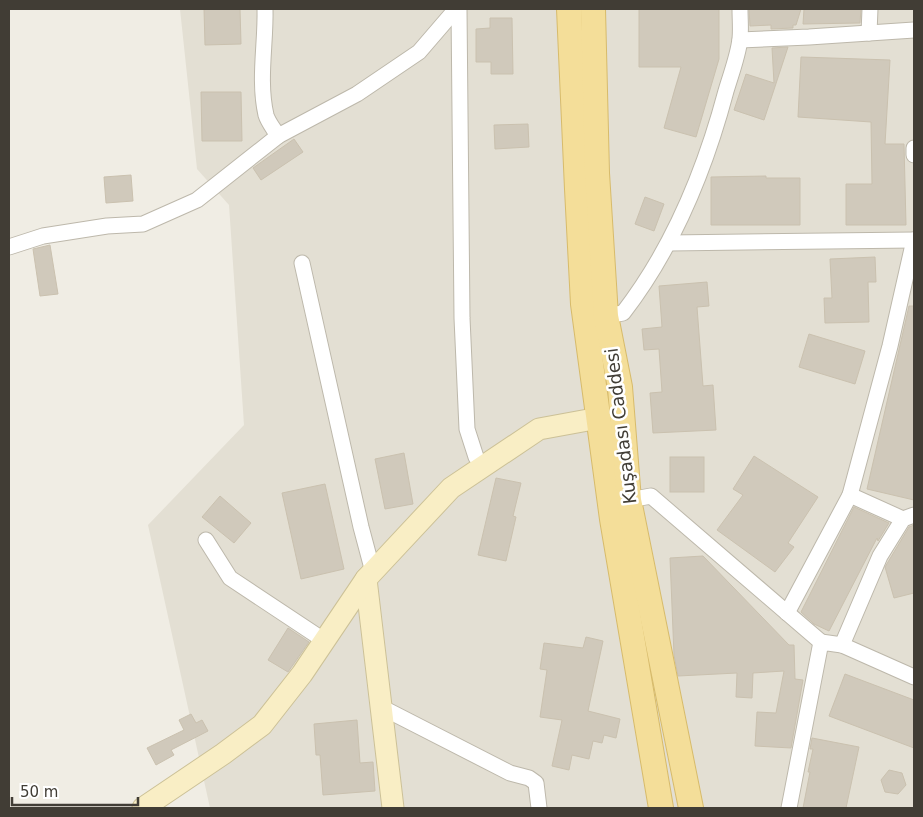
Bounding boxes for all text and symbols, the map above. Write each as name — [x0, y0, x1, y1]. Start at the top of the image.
street label: Kuşadası Caddesi — [601, 347, 641, 505]
scale bar — [12, 774, 139, 806]
text: 50 m — [20, 783, 58, 801]

